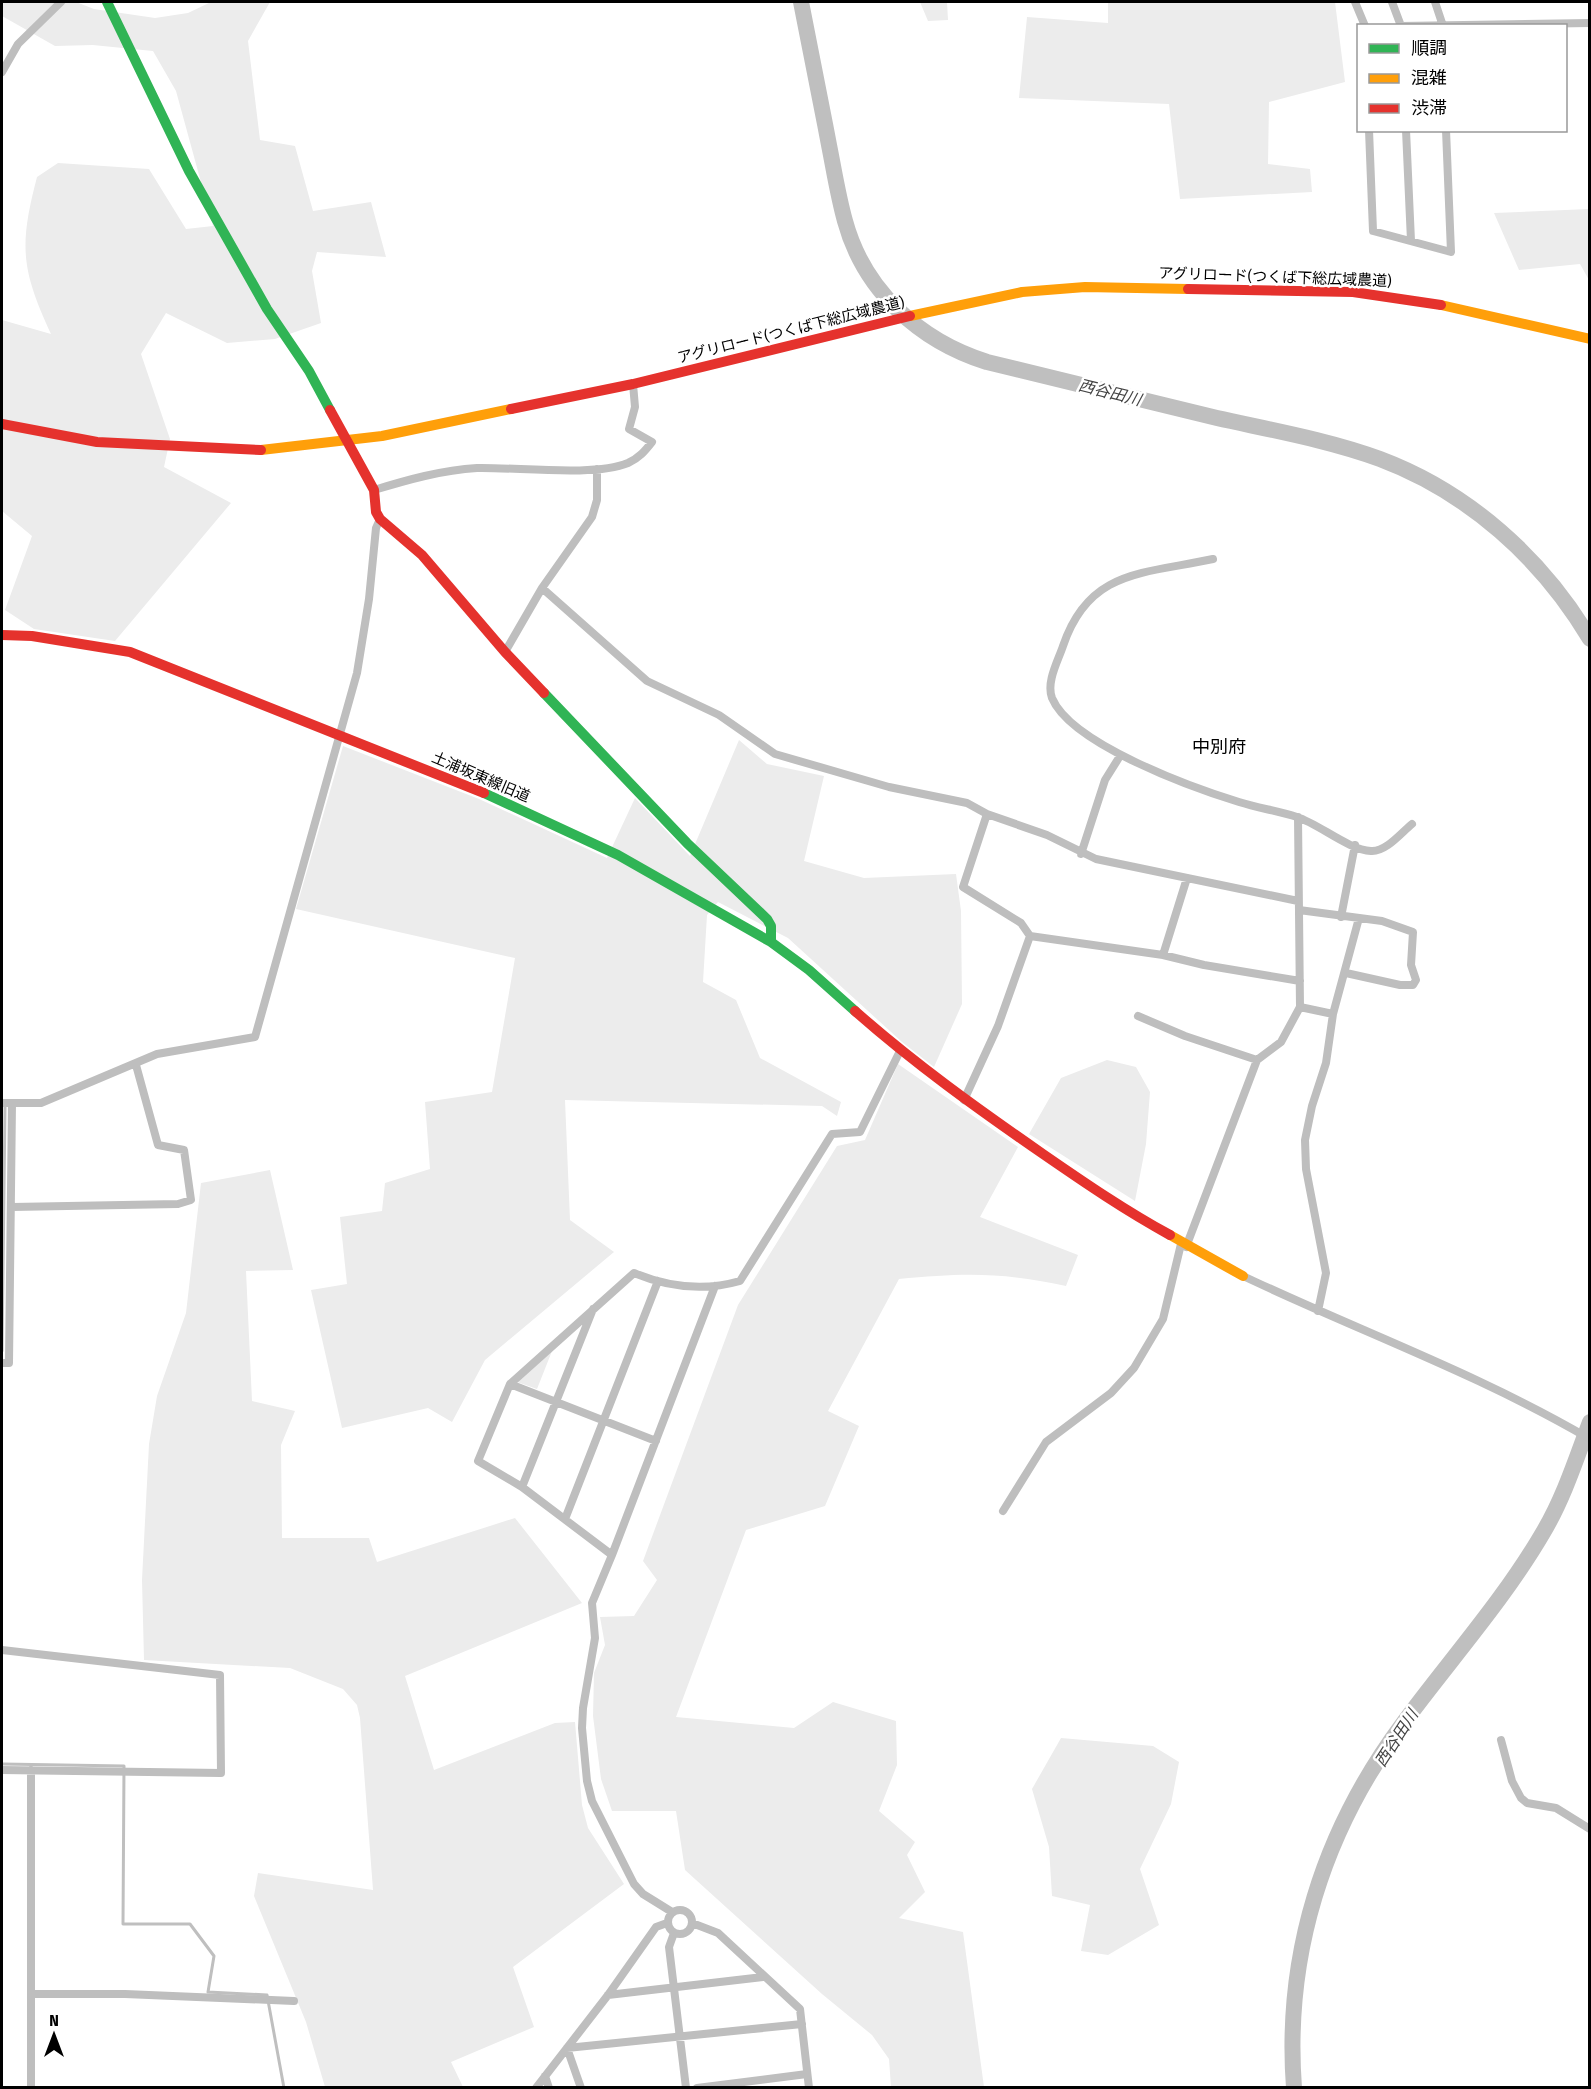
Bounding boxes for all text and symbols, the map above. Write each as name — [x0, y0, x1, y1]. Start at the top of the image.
legend — [1357, 24, 1567, 132]
text: 順調 — [1411, 37, 1447, 59]
text: 混雑 — [1411, 67, 1447, 89]
text: 渋滞 — [1411, 97, 1447, 119]
street label: アグリロード(つくば下総広域農道) — [1158, 264, 1392, 290]
street label: アグリロード(つくば下総広域農道) — [676, 293, 906, 367]
water label: 西谷田川 — [1077, 376, 1145, 410]
district label: 中別府 — [1192, 736, 1246, 758]
street label: 土浦坂東線旧道 — [429, 748, 533, 806]
water label: 西谷田川 — [1371, 1705, 1423, 1770]
north arrow — [24, 2005, 84, 2065]
text: N — [49, 2011, 59, 2030]

